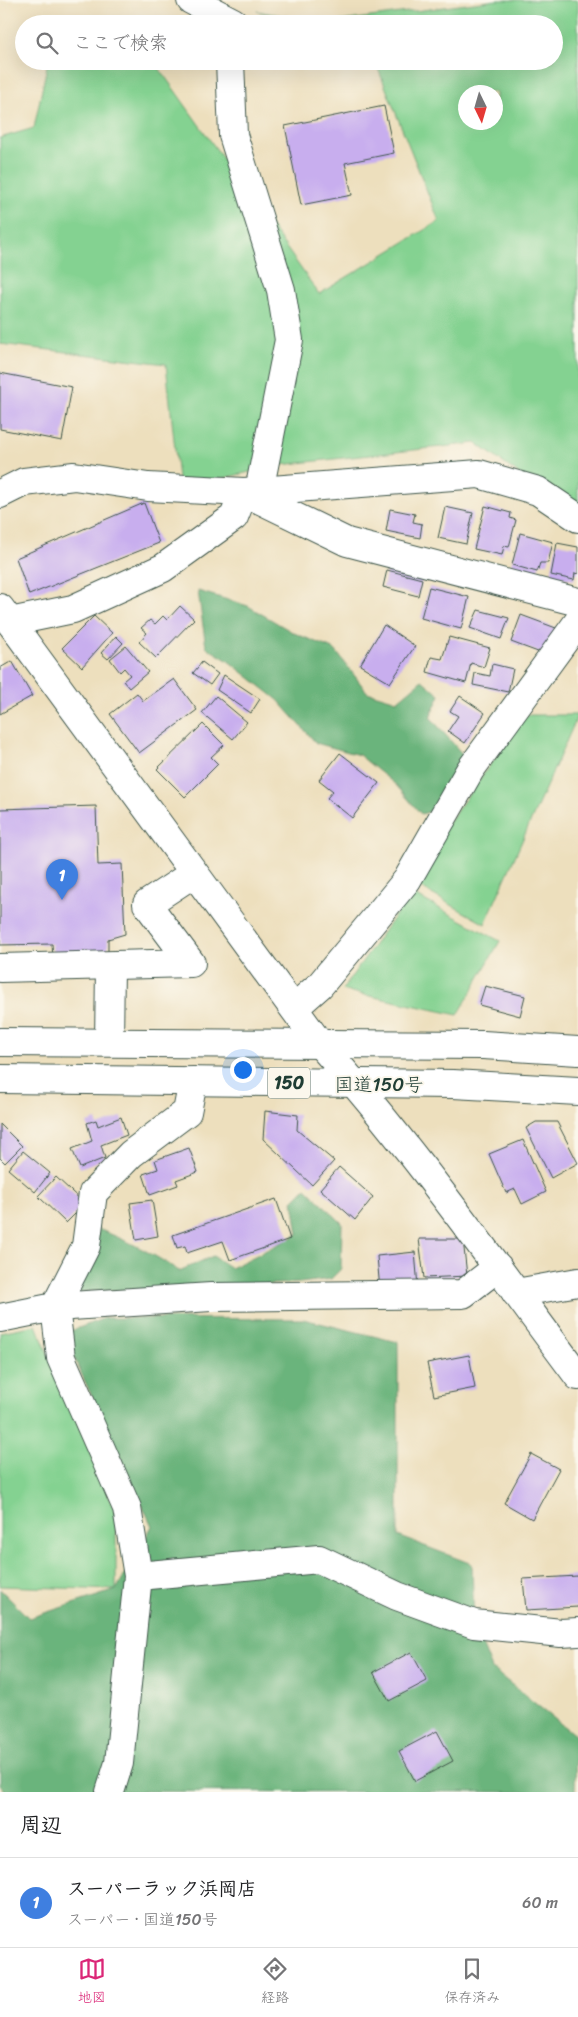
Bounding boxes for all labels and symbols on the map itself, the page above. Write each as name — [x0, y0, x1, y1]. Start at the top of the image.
north arrow — [458, 85, 503, 130]
pin: 1 — [46, 859, 78, 900]
your location — [230, 1057, 256, 1083]
road number: 150 — [268, 1068, 310, 1098]
street label: 国道150号 — [335, 1068, 423, 1101]

